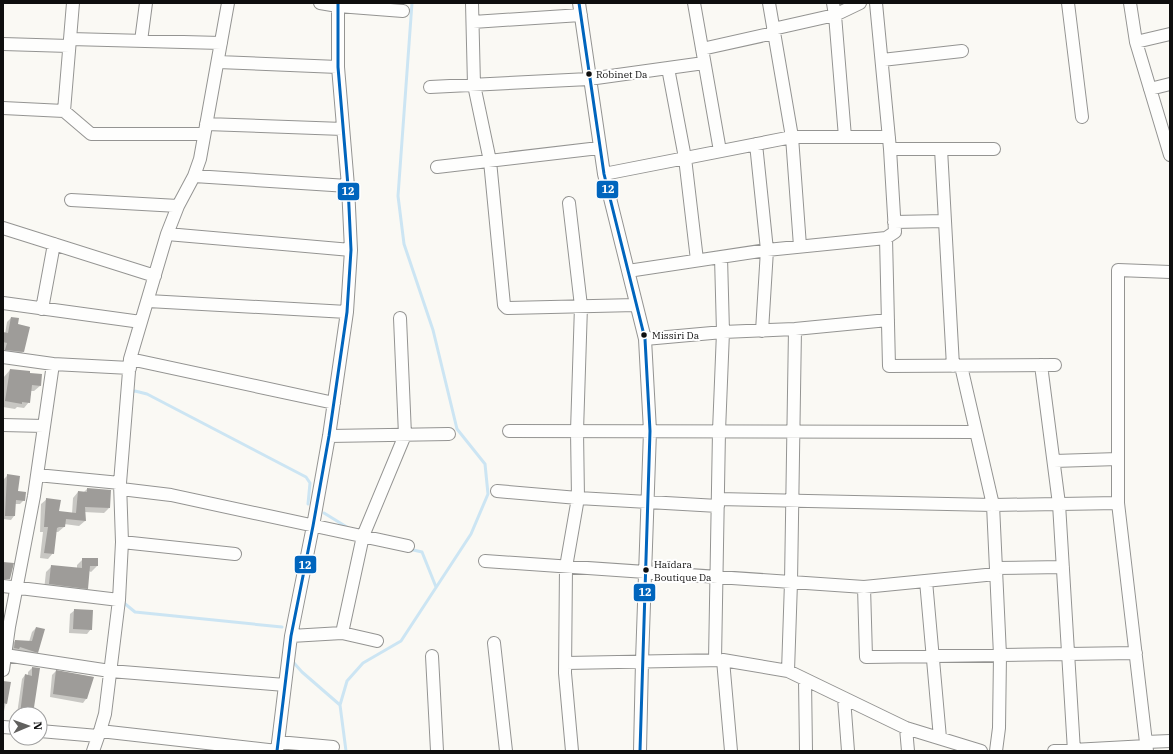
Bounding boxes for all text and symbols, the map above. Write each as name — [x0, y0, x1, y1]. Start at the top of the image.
place label: Robinet Da — [596, 68, 648, 81]
marker: Robinet Da — [584, 69, 594, 79]
line badge: 12 — [596, 180, 619, 199]
line badge: 12 — [337, 182, 360, 201]
text: 12 — [601, 182, 615, 196]
text: 12 — [341, 184, 355, 198]
place label: Missiri Da — [652, 329, 700, 342]
marker: Missiri Da — [639, 330, 649, 340]
line badge: 12 — [294, 555, 317, 574]
text: 12 — [298, 558, 312, 572]
place label: Haïdara Boutique Da — [654, 558, 712, 584]
marker: Haïdara Boutique Da — [641, 565, 651, 575]
line badge: 12 — [633, 583, 656, 602]
text: 12 — [638, 585, 652, 599]
north arrow — [8, 706, 48, 746]
text: N — [31, 721, 45, 731]

